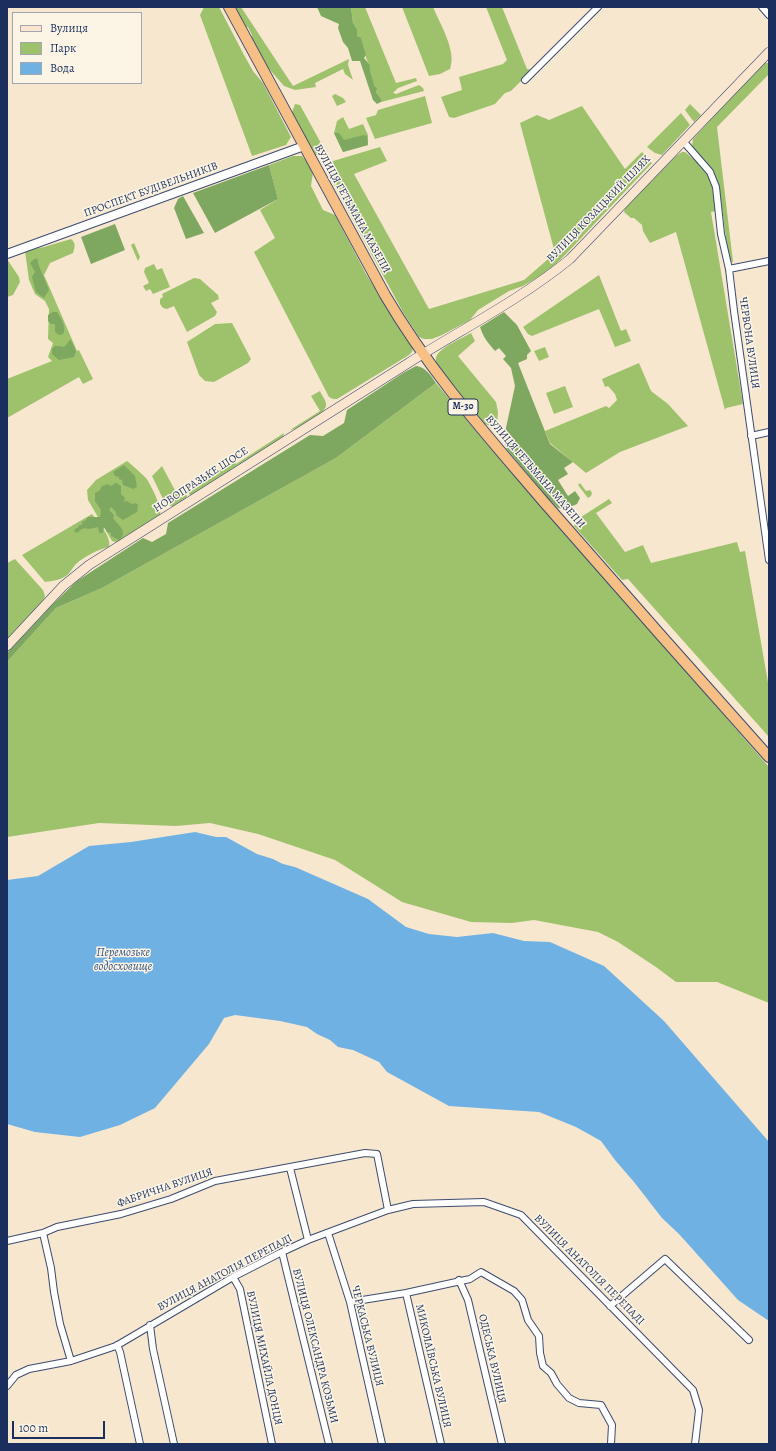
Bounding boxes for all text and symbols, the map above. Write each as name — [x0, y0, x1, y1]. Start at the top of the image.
legend — [12, 12, 142, 84]
text: Вулиця — [50, 20, 88, 36]
text: Парк — [50, 40, 76, 56]
text: Вода — [50, 60, 75, 76]
street label: ВУЛИЦЯ ГЕТЬМАНА МАЗЕПИ — [311, 142, 393, 276]
street label: ВУЛИЦЯ КОЗАЦЬКИЙ ШЛЯХ — [544, 153, 654, 265]
street label: ПРОСПЕКТ БУДІВЕЛЬНИКІВ — [82, 160, 220, 220]
street label: ЧЕРВОНА ВУЛИЦЯ — [736, 296, 762, 390]
road number: М-30 — [448, 399, 478, 415]
street label: ВУЛИЦЯ ГЕТЬМАНА МАЗЕПИ — [482, 413, 588, 531]
street label: НОВОПРАЗЬКЕ ШОСЕ — [151, 444, 251, 516]
water label: Перемозьке водосховище — [94, 946, 152, 974]
street label: ФАБРИЧНА ВУЛИЦЯ — [115, 1165, 215, 1211]
street label: ВУЛИЦЯ АНАТОЛІЯ ПЕРЕПАДІ — [531, 1212, 647, 1328]
street label: ВУЛИЦЯ АНАТОЛІЯ ПЕРЕПАДІ — [155, 1232, 295, 1314]
street label: ВУЛИЦЯ ОЛЕКСАНДРА КОЗЬМИ — [289, 1267, 341, 1425]
street label: ЧЕРКАСЬКА ВУЛИЦЯ — [348, 1284, 386, 1388]
street label: ВУЛИЦЯ МИХАЙЛА ДОНЦЯ — [243, 1290, 285, 1426]
street label: МИКОЛАЇВСЬКА ВУЛИЦЯ — [412, 1303, 454, 1429]
street label: ОДЕСЬКА ВУЛИЦЯ — [475, 1313, 509, 1405]
scale bar — [14, 1413, 107, 1439]
text: 100 m — [19, 1420, 48, 1436]

